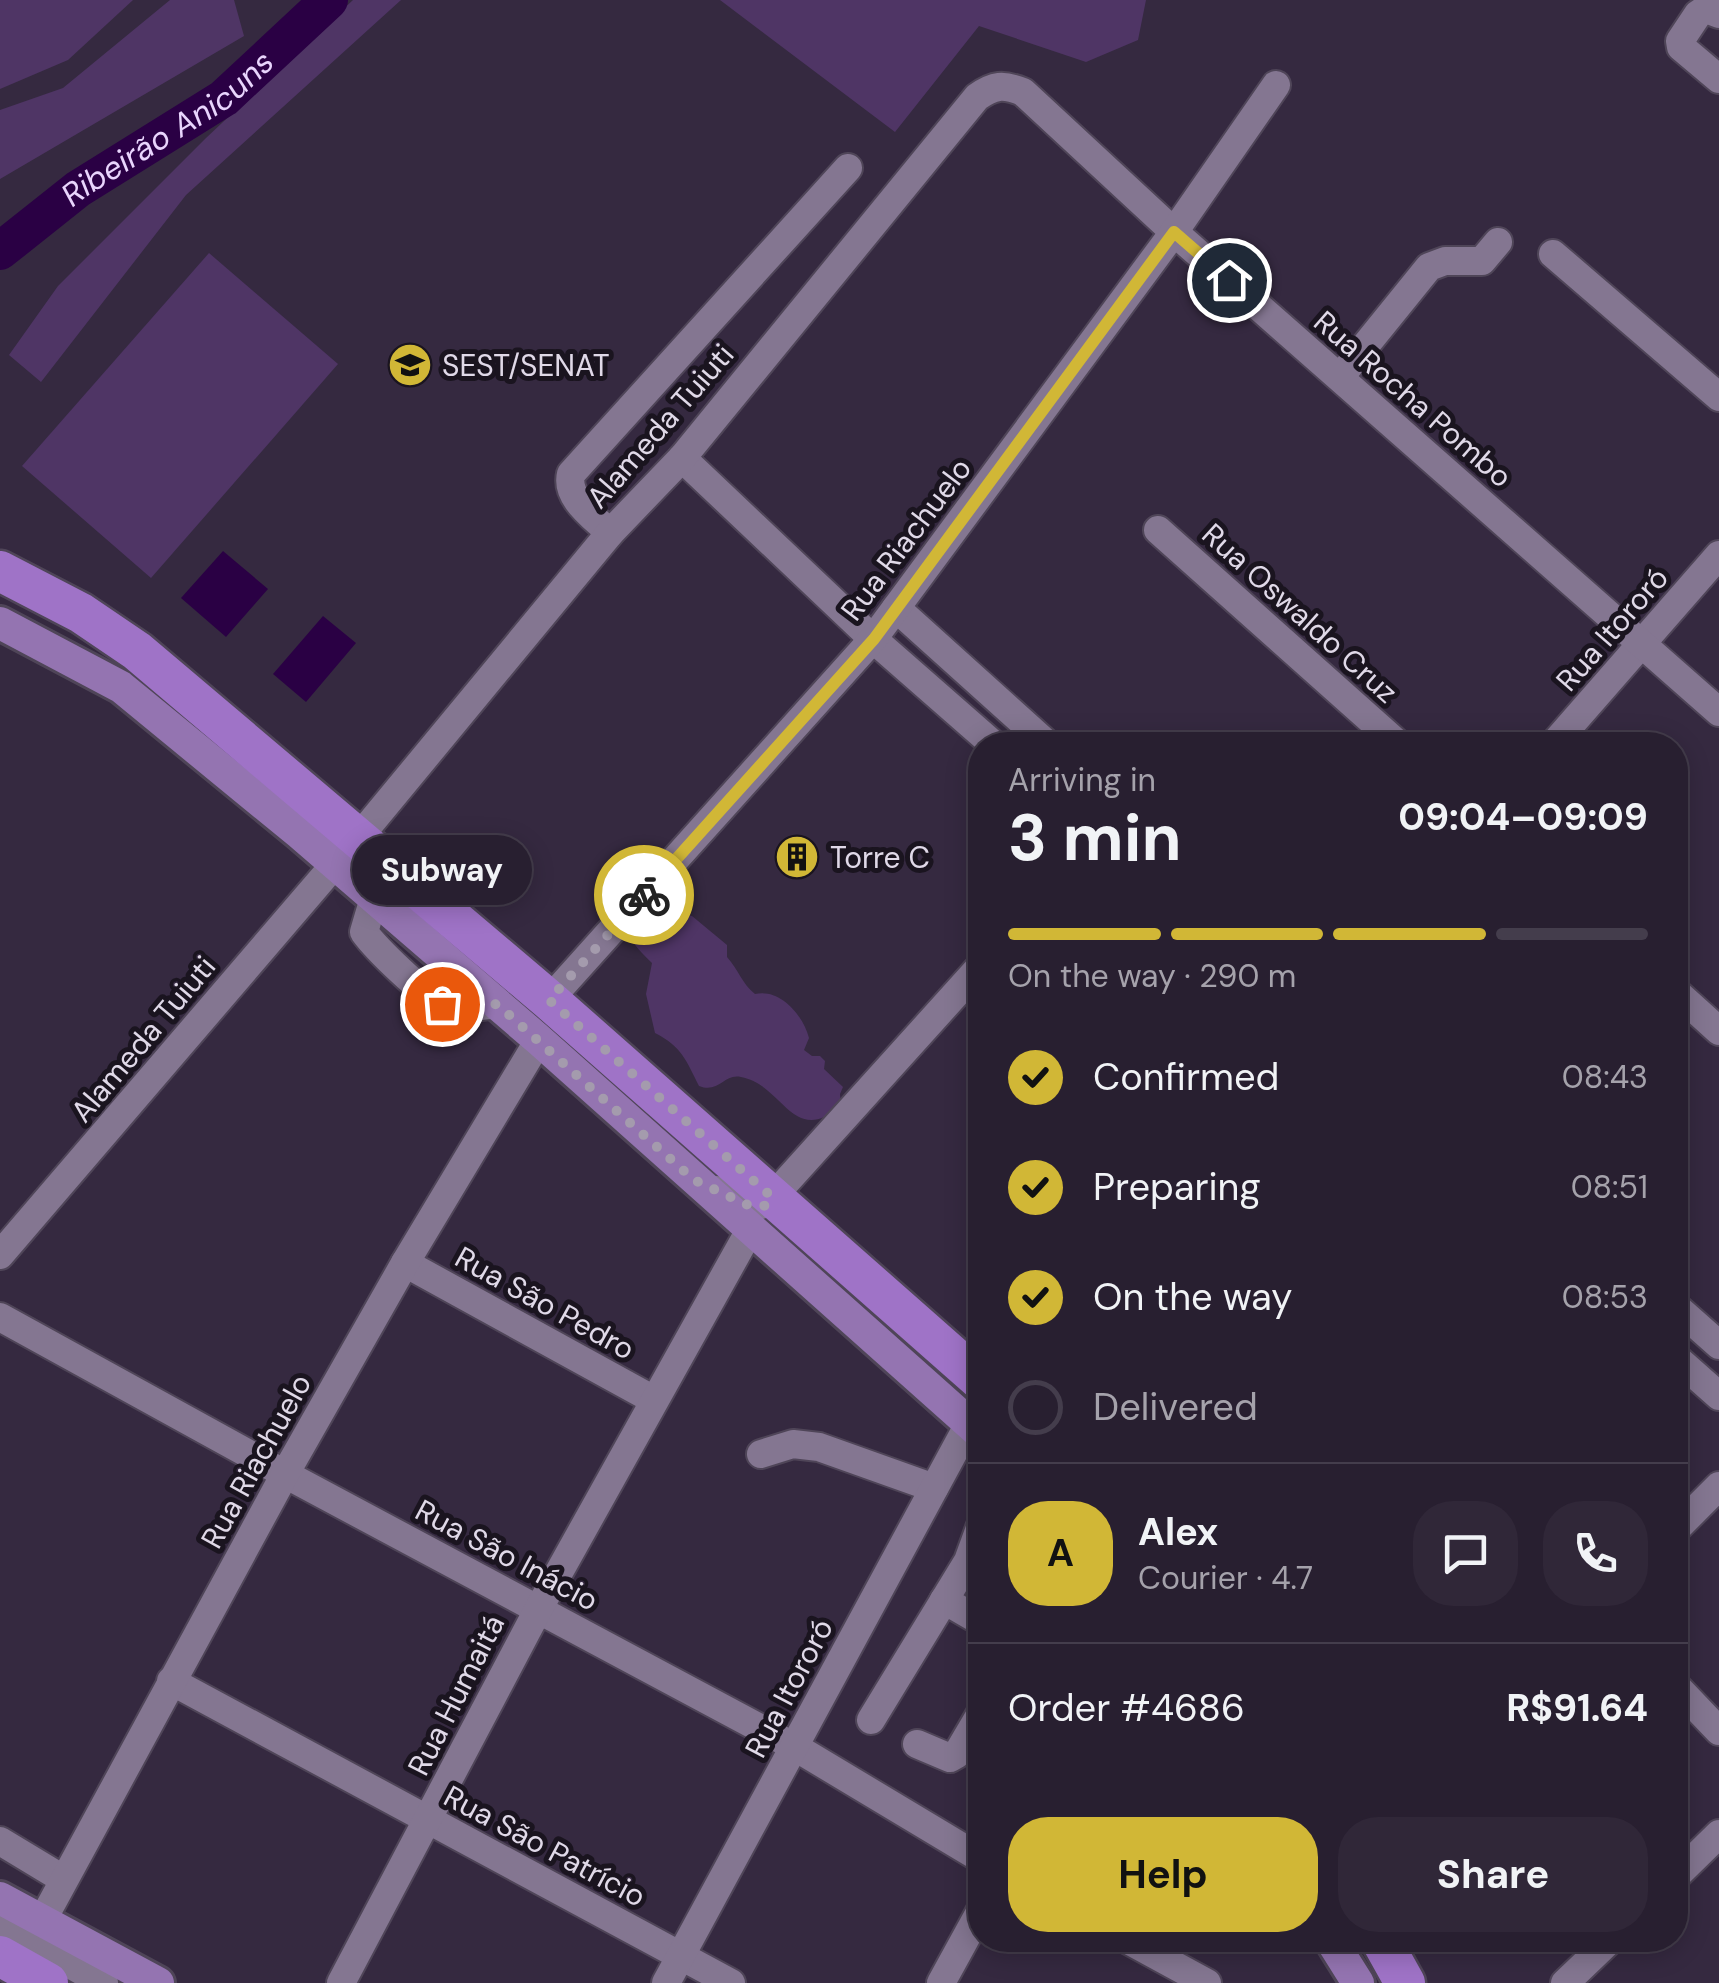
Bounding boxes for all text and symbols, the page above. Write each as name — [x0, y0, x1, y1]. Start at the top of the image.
water label: Ribeirão Anicuns — [52, 41, 283, 215]
pin — [1187, 238, 1272, 323]
icon: home — [1202, 253, 1257, 308]
street label: Rua Rocha Pombo — [1306, 302, 1520, 496]
street label: Alameda Tuiuti — [578, 336, 742, 516]
school or university icon: SEST/SENAT — [387, 342, 433, 388]
place label: SEST/SENAT — [442, 346, 609, 385]
street label: Rua Riachuelo — [832, 450, 980, 628]
street label: Rua Oswaldo Cruz — [1194, 515, 1406, 711]
street label: Rua Itororó — [1547, 559, 1677, 699]
text: Arriving in — [1008, 759, 1156, 801]
text: 09:04–09:09 — [1398, 792, 1648, 842]
text: 3 min — [1008, 796, 1182, 880]
callout: Subway — [352, 834, 532, 904]
building icon: Torre C — [774, 834, 820, 880]
place label: Torre C — [830, 838, 930, 877]
courier — [594, 845, 694, 945]
text: Subway — [381, 849, 503, 891]
icon: bike — [617, 868, 672, 923]
street label: Alameda Tuiuti — [62, 948, 224, 1130]
text: On the way · 290 m — [1008, 955, 1296, 997]
pin — [400, 962, 485, 1047]
icon: bag — [415, 977, 470, 1032]
icon: check — [1008, 1050, 1063, 1105]
text: Confirmed — [1093, 1052, 1279, 1102]
text: 08:43 — [1562, 1056, 1648, 1098]
icon: check — [1008, 1160, 1063, 1215]
text: Preparing — [1093, 1162, 1261, 1212]
text: 08:51 — [1571, 1166, 1648, 1208]
street label: Rua São Pedro — [448, 1238, 642, 1368]
icon: check — [1008, 1270, 1063, 1325]
text: On the way — [1093, 1272, 1292, 1322]
text: 08:53 — [1562, 1276, 1648, 1318]
street label: Rua Riachuelo — [192, 1367, 320, 1555]
text: Delivered — [1093, 1382, 1258, 1432]
street label: Rua São Inácio — [409, 1490, 605, 1620]
button: chat — [1413, 1501, 1518, 1606]
button: phone — [1543, 1501, 1648, 1606]
text: Alex — [1138, 1507, 1218, 1557]
text: A — [1047, 1528, 1074, 1578]
text: Courier · 4.7 — [1138, 1557, 1313, 1599]
street label: Rua Humaitá — [399, 1608, 513, 1782]
street label: Rua Itororó — [736, 1612, 842, 1764]
text: Order #4686 — [1008, 1683, 1245, 1733]
text: R$91.64 — [1506, 1683, 1648, 1733]
street label: Rua São Patrício — [437, 1776, 653, 1916]
button: Help — [1008, 1817, 1318, 1932]
button: Share — [1338, 1817, 1648, 1932]

